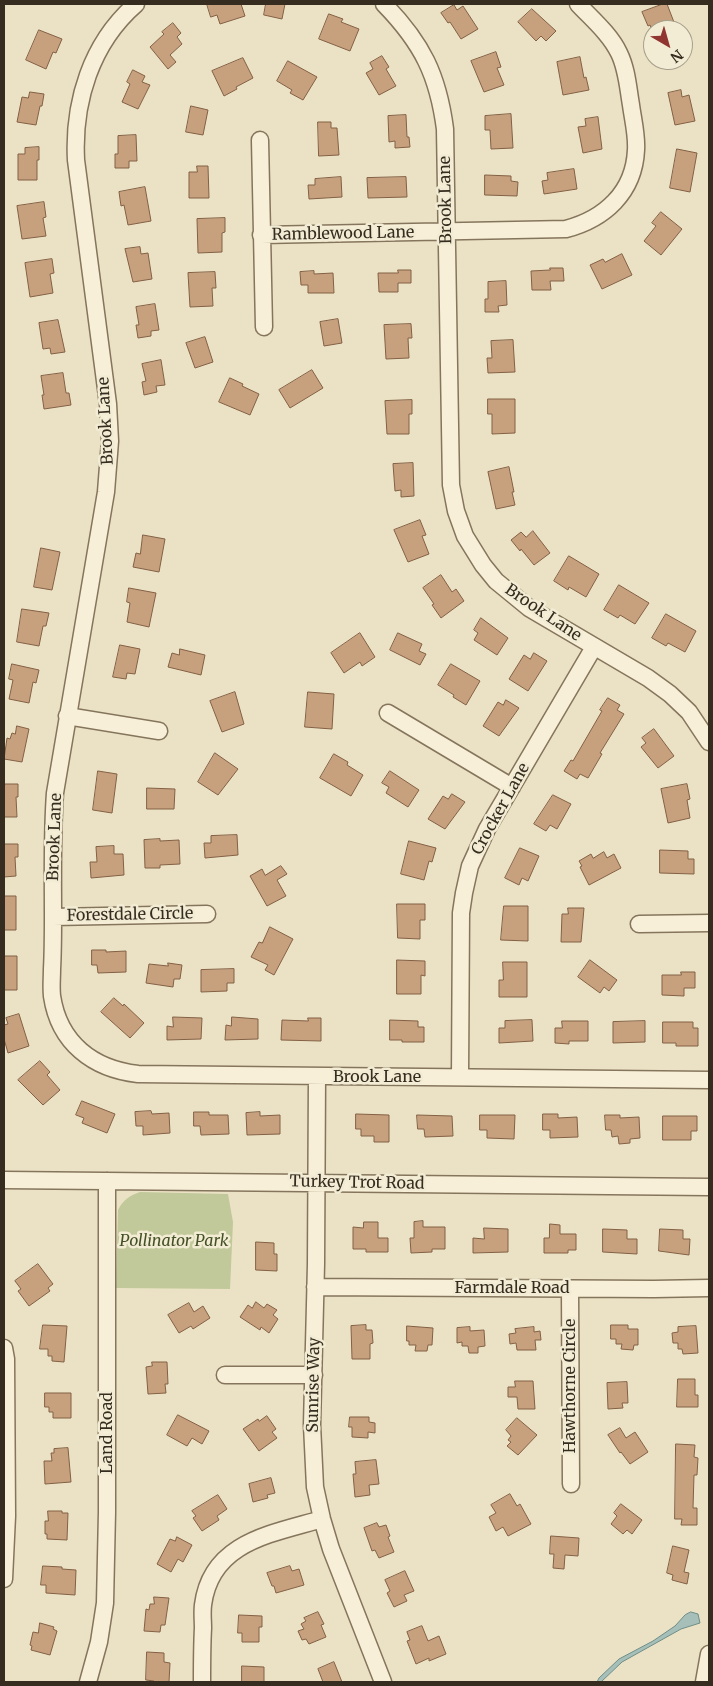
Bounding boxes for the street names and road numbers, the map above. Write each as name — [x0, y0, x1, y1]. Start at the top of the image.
street label: Brook Lane — [436, 156, 456, 244]
street label: Ramblewood Lane — [272, 223, 414, 245]
street label: Brook Lane — [94, 376, 118, 466]
street label: Brook Lane — [501, 580, 585, 646]
street label: Crocker Lane — [468, 760, 534, 858]
street label: Brook Lane — [44, 793, 66, 881]
street label: Forestdale Circle — [67, 904, 193, 926]
street label: Brook Lane — [333, 1067, 421, 1087]
street label: Turkey Trot Road — [289, 1172, 425, 1194]
street label: Farmdale Road — [454, 1278, 570, 1298]
street label: Hawthorne Circle — [560, 1319, 580, 1453]
street label: Sunrise Way — [304, 1337, 324, 1433]
street label: Land Road — [97, 1392, 117, 1474]

